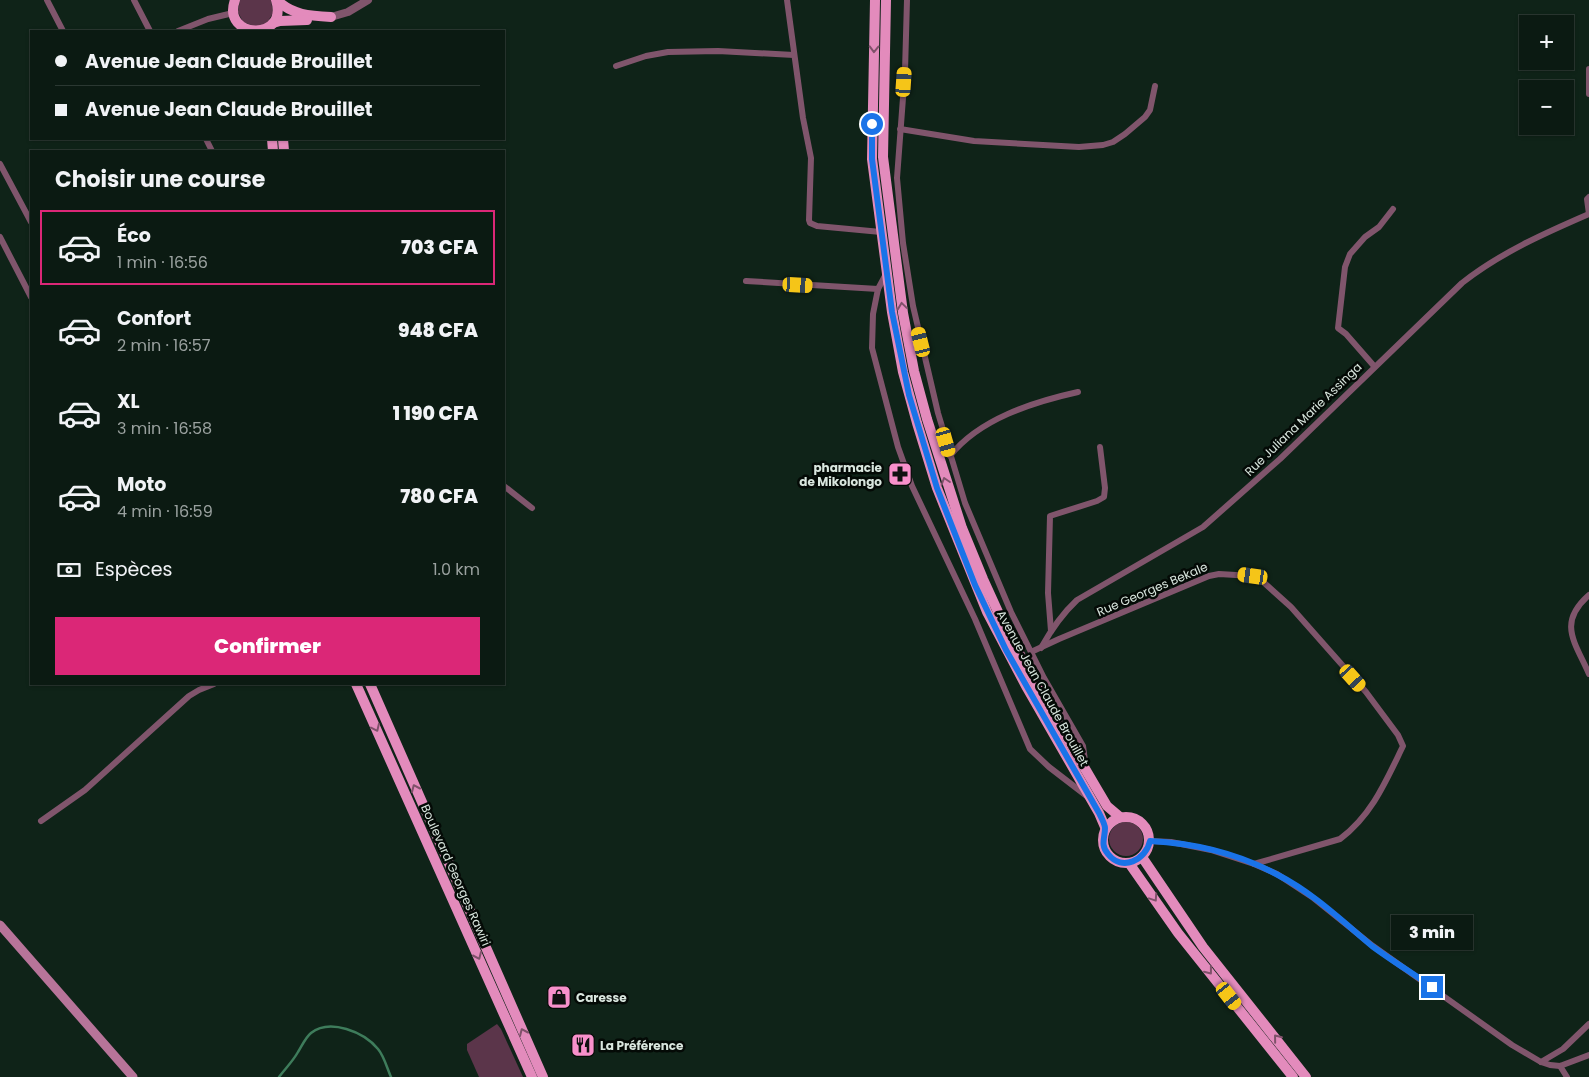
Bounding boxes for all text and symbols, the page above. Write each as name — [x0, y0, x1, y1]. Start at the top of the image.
map controls — [1519, 15, 1574, 135]
button: + — [1519, 15, 1574, 70]
one-way arrow — [868, 45, 879, 53]
text: Avenue Jean Claude Brouillet — [85, 48, 373, 75]
car — [895, 67, 912, 97]
button: − — [1519, 80, 1574, 135]
text: Avenue Jean Claude Brouillet — [85, 96, 373, 123]
route start — [861, 113, 883, 135]
text: Choisir une course — [55, 164, 265, 195]
text: Éco — [117, 222, 151, 249]
icon: car — [57, 225, 102, 270]
text: 703 CFA — [401, 234, 478, 261]
text: 1 min · 16:56 — [117, 251, 208, 274]
car — [782, 277, 813, 293]
one-way arrow — [897, 302, 907, 311]
text: Confort — [117, 305, 191, 332]
icon: car — [57, 308, 102, 353]
text: 948 CFA — [398, 317, 478, 344]
car — [910, 326, 931, 358]
text: 2 min · 16:57 — [117, 334, 211, 357]
street label: Rue Juliana Marie Assinga — [1241, 358, 1365, 480]
text: XL — [117, 388, 140, 415]
icon: car — [57, 391, 102, 436]
text: 1 190 CFA — [393, 400, 478, 427]
text: 3 min · 16:58 — [117, 417, 212, 440]
car — [934, 426, 957, 458]
place label: pharmacie de Mikolongo — [799, 459, 883, 490]
pharmacy icon: pharmacie de Mikolongo — [887, 461, 913, 487]
text: Moto — [117, 471, 166, 498]
icon: car — [57, 474, 102, 519]
one-way arrow — [941, 477, 951, 485]
text: 780 CFA — [400, 483, 478, 510]
text: 4 min · 16:59 — [117, 500, 213, 523]
icon: cash — [55, 556, 83, 584]
text: Espèces — [95, 556, 173, 583]
text: 1.0 km — [432, 558, 480, 581]
street label: Rue Georges Bekale — [1094, 558, 1210, 620]
car — [1237, 566, 1268, 586]
street label: Avenue Jean Claude Brouillet — [993, 607, 1093, 769]
button: Confirmer — [55, 617, 480, 675]
car — [1337, 662, 1368, 694]
one-way arrow — [370, 723, 381, 732]
one-way arrow — [410, 784, 421, 793]
street label: Boulevard Georges Rawiri — [417, 802, 495, 949]
one-way arrow — [1148, 892, 1157, 902]
callout: 3 min — [1391, 914, 1473, 950]
text: 3 min — [1409, 921, 1455, 944]
one-way arrow — [472, 951, 483, 960]
one-way arrow — [1203, 965, 1211, 974]
route end — [1421, 976, 1443, 998]
car — [1213, 980, 1244, 1012]
shop icon: Caresse — [546, 984, 572, 1010]
place label: Caresse — [576, 989, 627, 1006]
one-way arrow — [519, 1028, 530, 1037]
restaurant icon: La Préférence — [570, 1032, 596, 1058]
one-way arrow — [1273, 1035, 1282, 1044]
place label: La Préférence — [600, 1037, 684, 1054]

